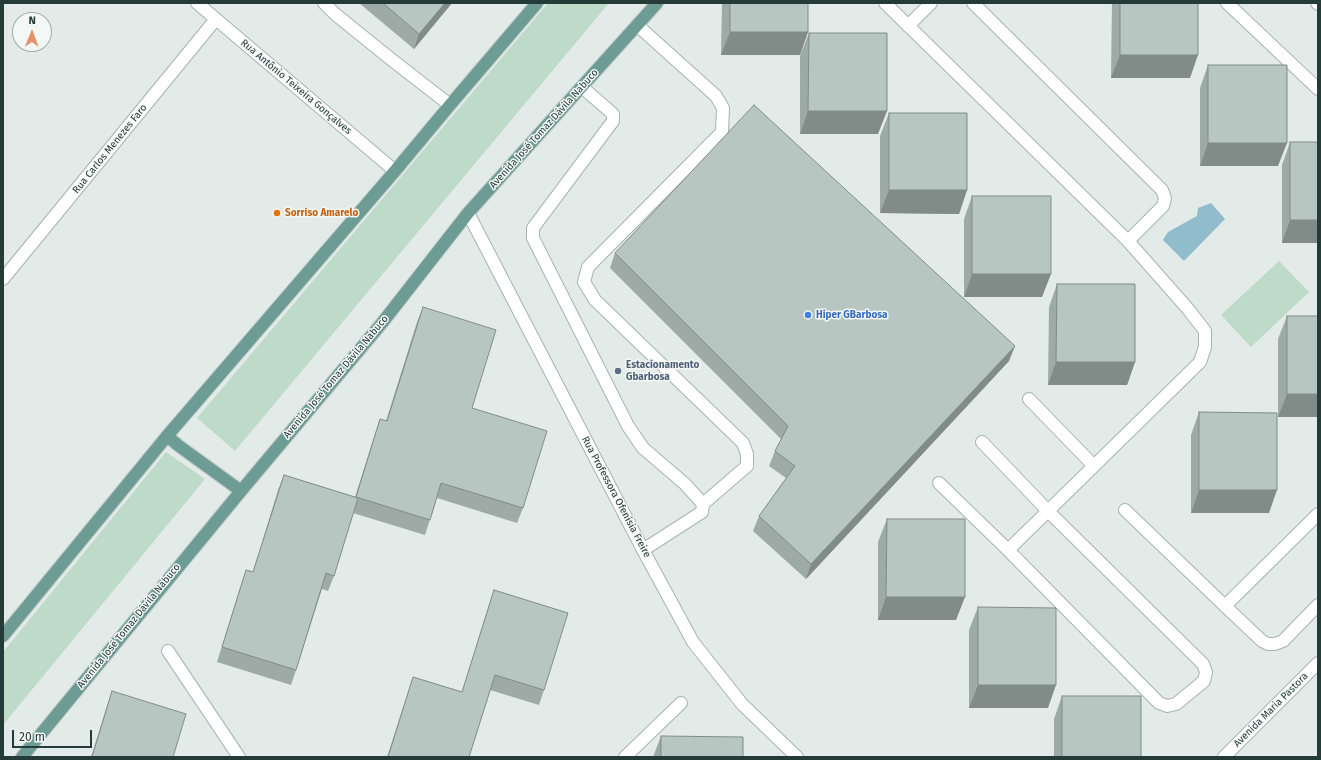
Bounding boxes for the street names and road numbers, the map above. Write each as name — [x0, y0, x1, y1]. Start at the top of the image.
street label: Rua Antônio Teixeira Gonçalves — [238, 37, 354, 137]
street label: Avenida José Tomaz Dávila Nabuco — [487, 67, 601, 191]
street label: Rua Carlos Menezes Faro — [70, 102, 150, 196]
street label: Avenida José Tomaz Dávila Nabuco — [281, 313, 391, 441]
street label: Rua Professora Ofenísia Freire — [579, 434, 653, 560]
street label: Avenida José Tomaz Dávila Nabuco — [75, 561, 183, 691]
street label: Avenida Maria Pastora — [1231, 670, 1311, 750]

